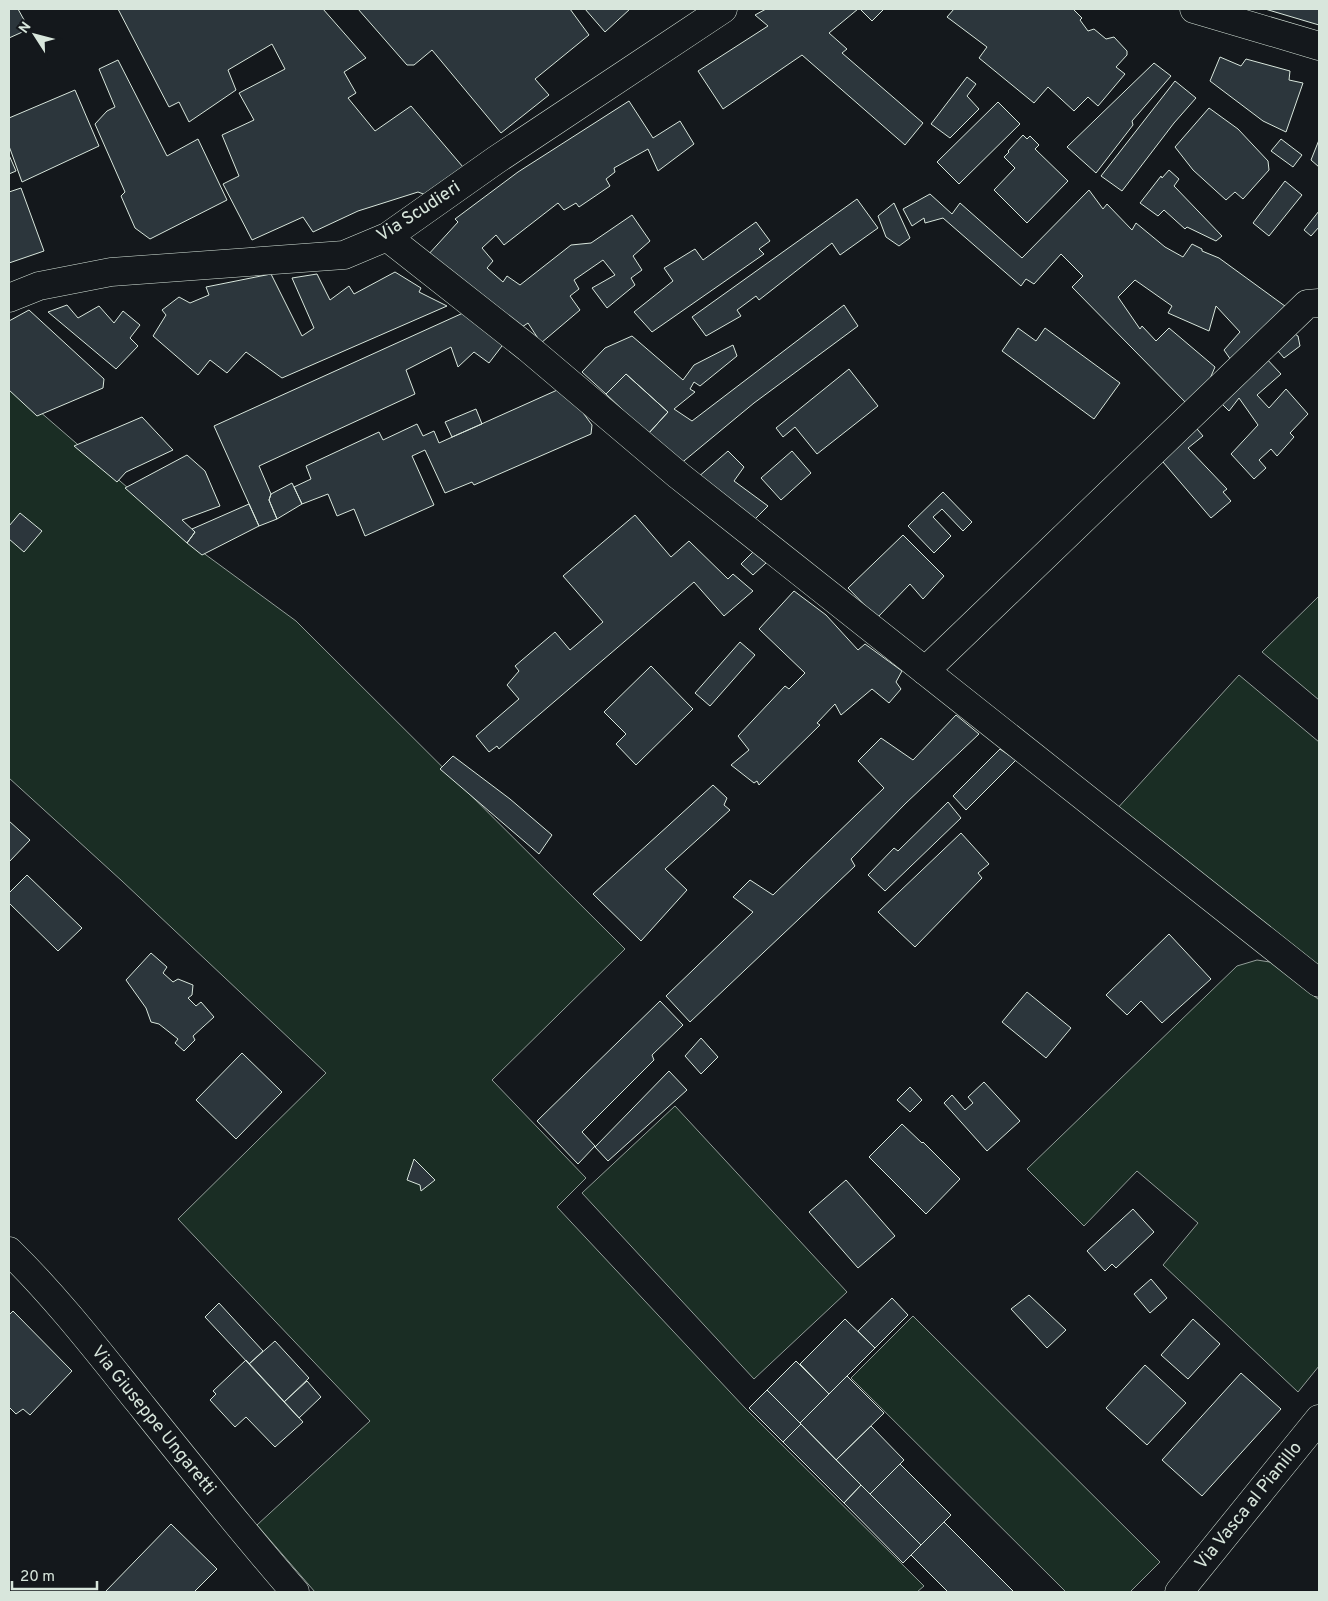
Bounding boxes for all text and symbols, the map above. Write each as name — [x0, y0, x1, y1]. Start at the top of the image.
north arrow — [10, 10, 60, 60]
text: N — [16, 19, 36, 37]
street label: Via Scudieri — [373, 176, 465, 248]
street label: Via Giuseppe Ungaretti — [86, 1341, 220, 1501]
street label: Via Vasca al Pianillo — [1190, 1437, 1308, 1575]
scale bar — [12, 1558, 98, 1590]
text: 20 m — [20, 1568, 55, 1587]

